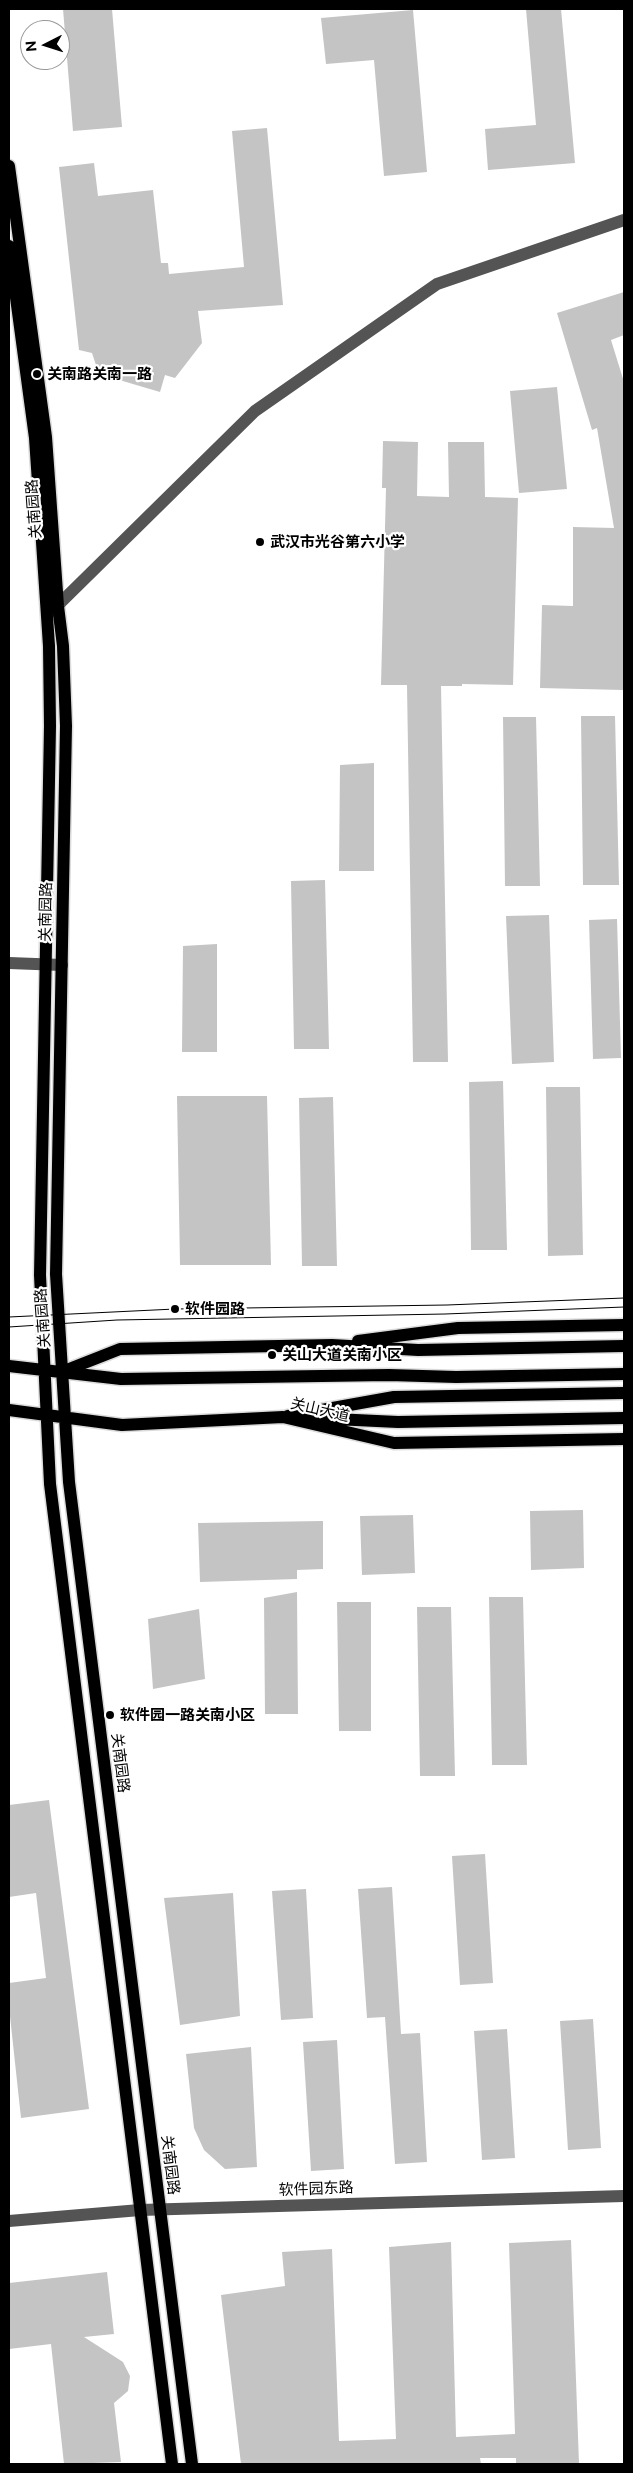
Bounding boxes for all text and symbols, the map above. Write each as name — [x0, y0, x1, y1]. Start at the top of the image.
north arrow — [20, 20, 70, 70]
text: N — [23, 40, 40, 52]
place label: 关南路关南一路 — [47, 365, 152, 383]
marker: 关南路关南一路 — [31, 368, 43, 380]
street label: 关南园路 — [23, 478, 45, 540]
place label: 武汉市光谷第六小学 — [270, 533, 405, 551]
marker: 武汉市光谷第六小学 — [254, 536, 266, 548]
street label: 关南园路 — [36, 882, 56, 942]
street label: 关南园路 — [32, 1287, 54, 1349]
place label: 软件园路 — [185, 1300, 245, 1318]
marker: 软件园路 — [169, 1303, 181, 1315]
place label: 关山大道关南小区 — [282, 1346, 402, 1364]
marker: 关山大道关南小区 — [266, 1349, 278, 1361]
street label: 关山大道 — [289, 1394, 351, 1426]
place label: 软件园一路关南小区 — [120, 1706, 255, 1724]
marker: 软件园一路关南小区 — [104, 1709, 116, 1721]
street label: 关南园路 — [107, 1732, 133, 1794]
street label: 关南园路 — [157, 2134, 183, 2196]
street label: 软件园东路 — [278, 2179, 354, 2199]

